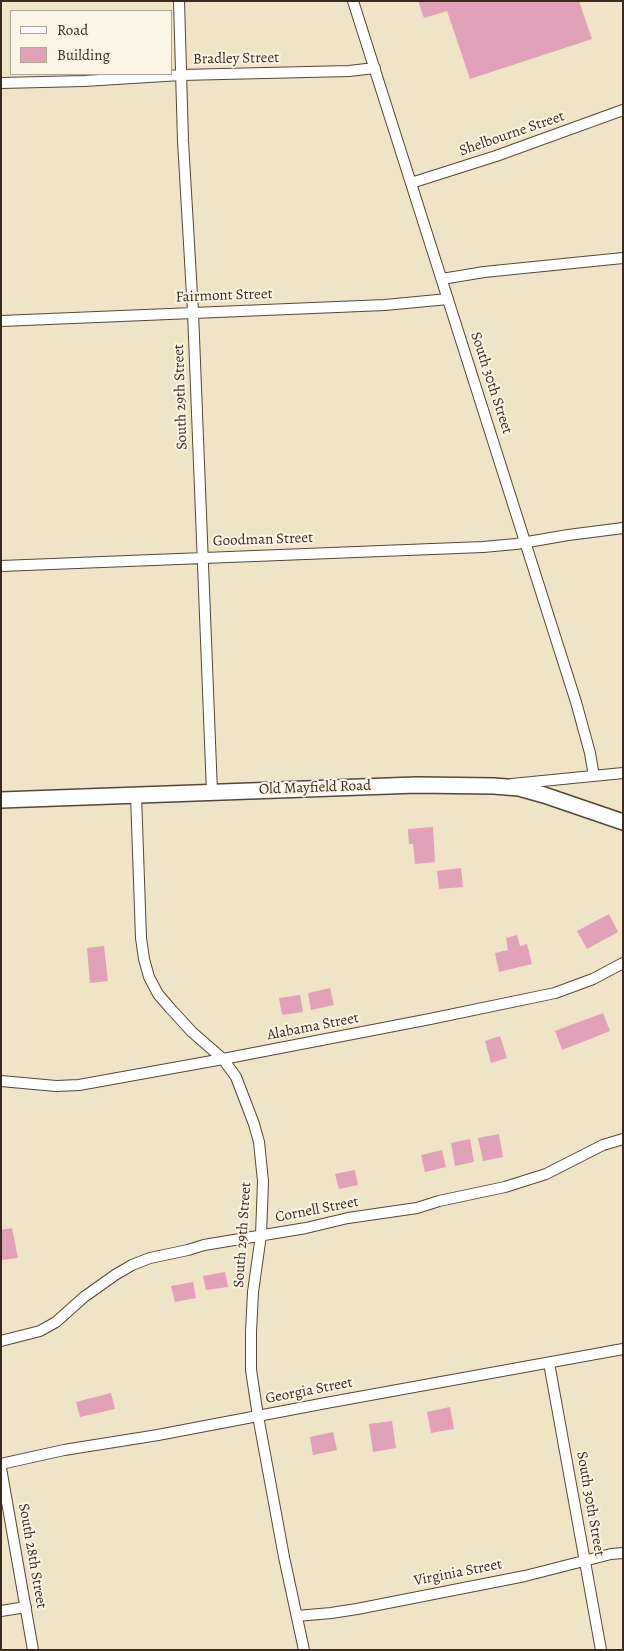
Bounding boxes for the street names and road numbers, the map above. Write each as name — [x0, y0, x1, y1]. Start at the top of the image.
street label: Bradley Street — [193, 49, 279, 69]
street label: Shelbourne Street — [457, 108, 567, 160]
street label: Fairmont Street — [175, 285, 273, 307]
street label: South 30th Street — [466, 330, 516, 436]
street label: South 29th Street — [170, 344, 192, 450]
street label: Goodman Street — [213, 529, 313, 551]
street label: Old Mayfield Road — [258, 777, 372, 799]
street label: Alabama Street — [266, 1009, 360, 1045]
street label: South 29th Street — [230, 1182, 256, 1288]
street label: Cornell Street — [274, 1193, 360, 1227]
street label: Georgia Street — [264, 1374, 354, 1408]
street label: South 30th Street — [572, 1450, 608, 1558]
street label: South 28th Street — [14, 1502, 50, 1610]
street label: Virginia Street — [412, 1556, 504, 1590]

